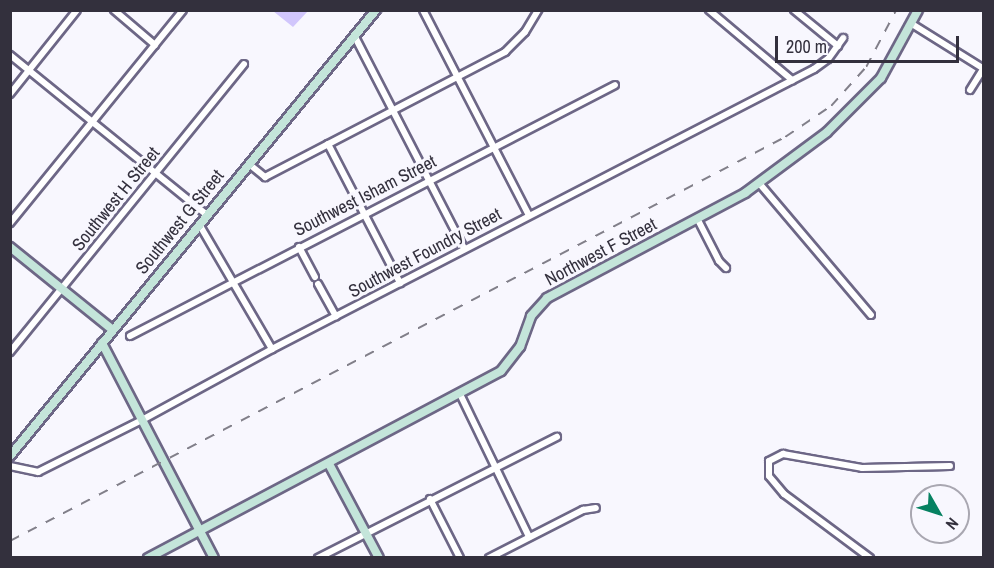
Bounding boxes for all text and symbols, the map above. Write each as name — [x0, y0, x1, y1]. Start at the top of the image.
scale bar — [778, 24, 962, 62]
text: 200 m — [786, 34, 827, 59]
street label: Southwest H Street — [68, 143, 164, 255]
street label: Southwest Isham Street — [290, 151, 440, 241]
street label: Southwest G Street — [131, 165, 229, 279]
street label: Southwest Foundry Street — [345, 204, 505, 302]
street label: Northwest F Street — [542, 214, 660, 290]
north arrow — [910, 484, 970, 544]
text: N — [941, 513, 964, 535]

